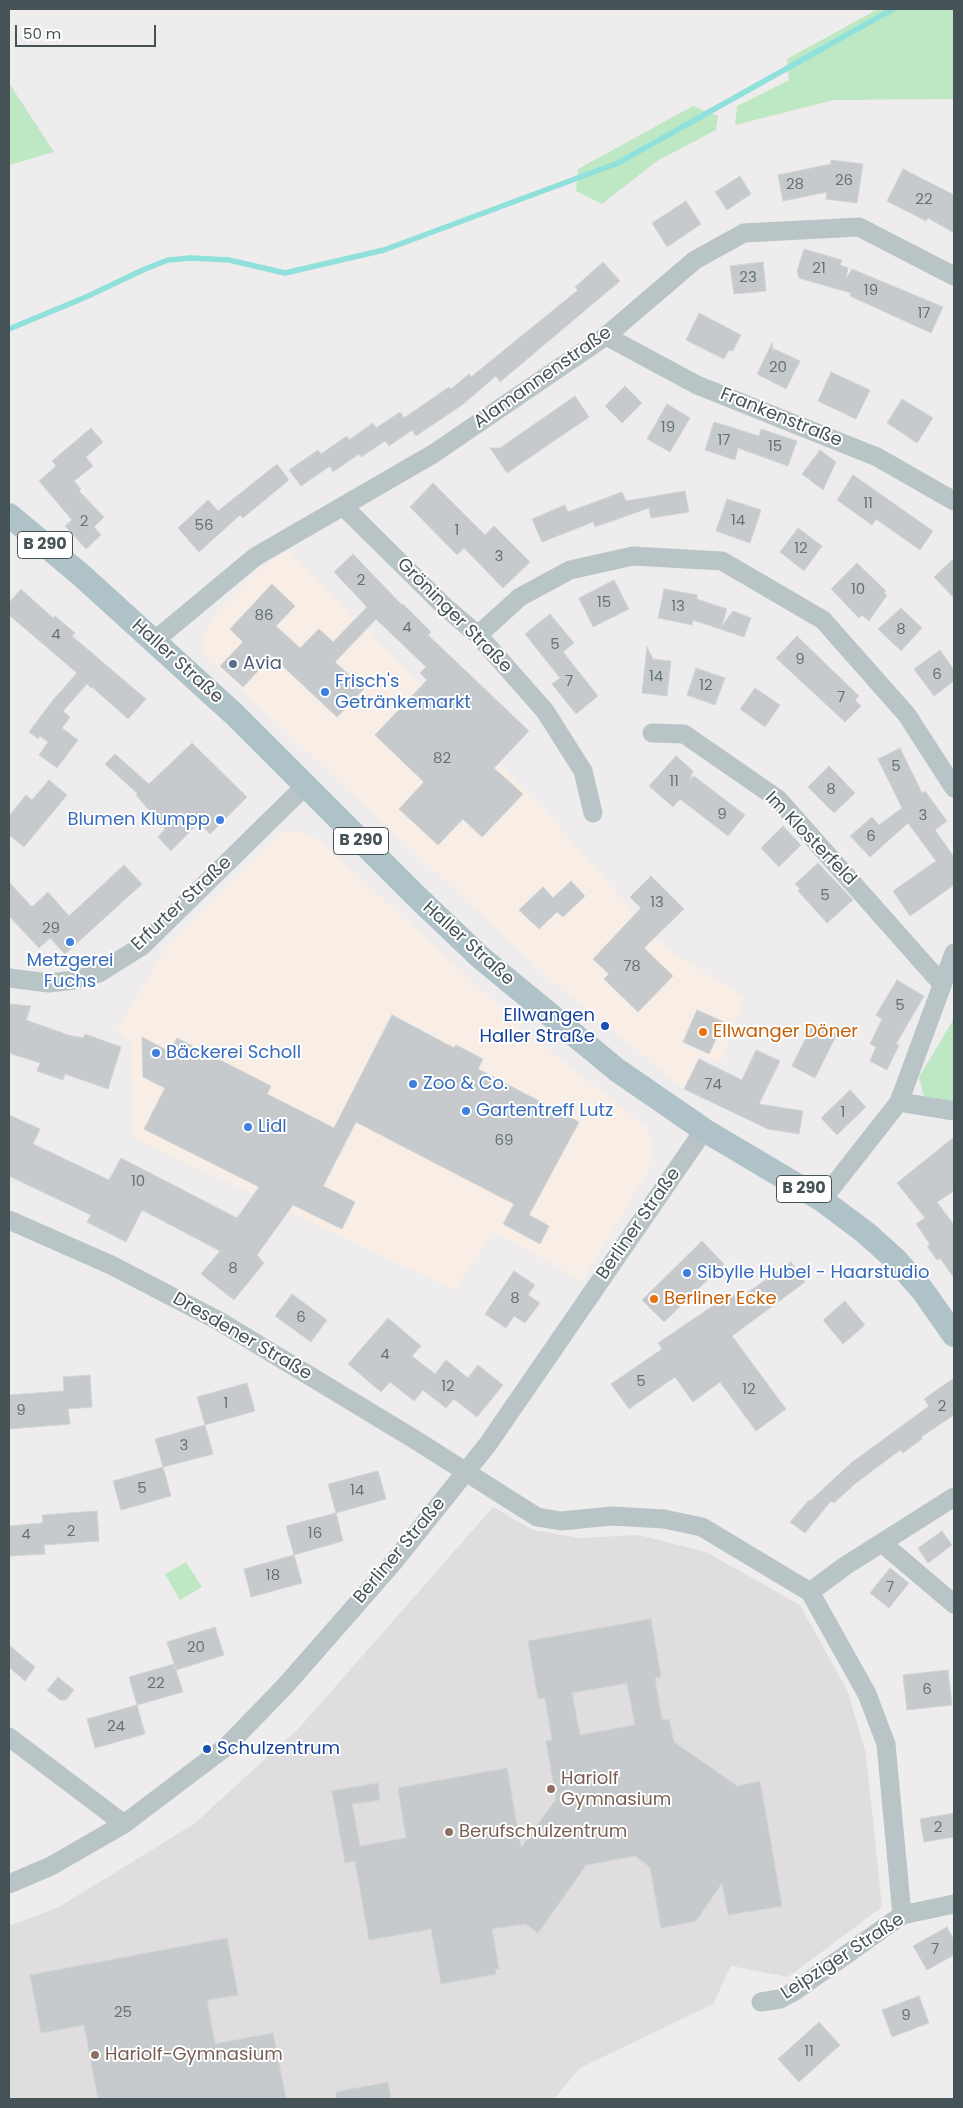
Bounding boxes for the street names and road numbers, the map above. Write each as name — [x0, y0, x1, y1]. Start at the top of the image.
street label: Alamannenstraße — [470, 322, 616, 434]
street label: Frankenstraße — [717, 384, 845, 452]
road number: B 290 — [18, 532, 72, 558]
street label: Gröninger Straße — [392, 554, 516, 678]
street label: Haller Straße — [127, 615, 227, 709]
street label: Im Klosterfeld — [760, 788, 860, 890]
road number: B 290 — [334, 828, 388, 854]
street label: Erfurter Straße — [128, 852, 236, 956]
street label: Haller Straße — [418, 897, 518, 991]
street label: Berliner Straße — [592, 1164, 686, 1284]
road number: B 290 — [776, 1176, 832, 1202]
street label: Dresdener Straße — [169, 1288, 315, 1386]
street label: Berliner Straße — [350, 1494, 450, 1608]
street label: Leipziger Straße — [777, 1909, 909, 2005]

